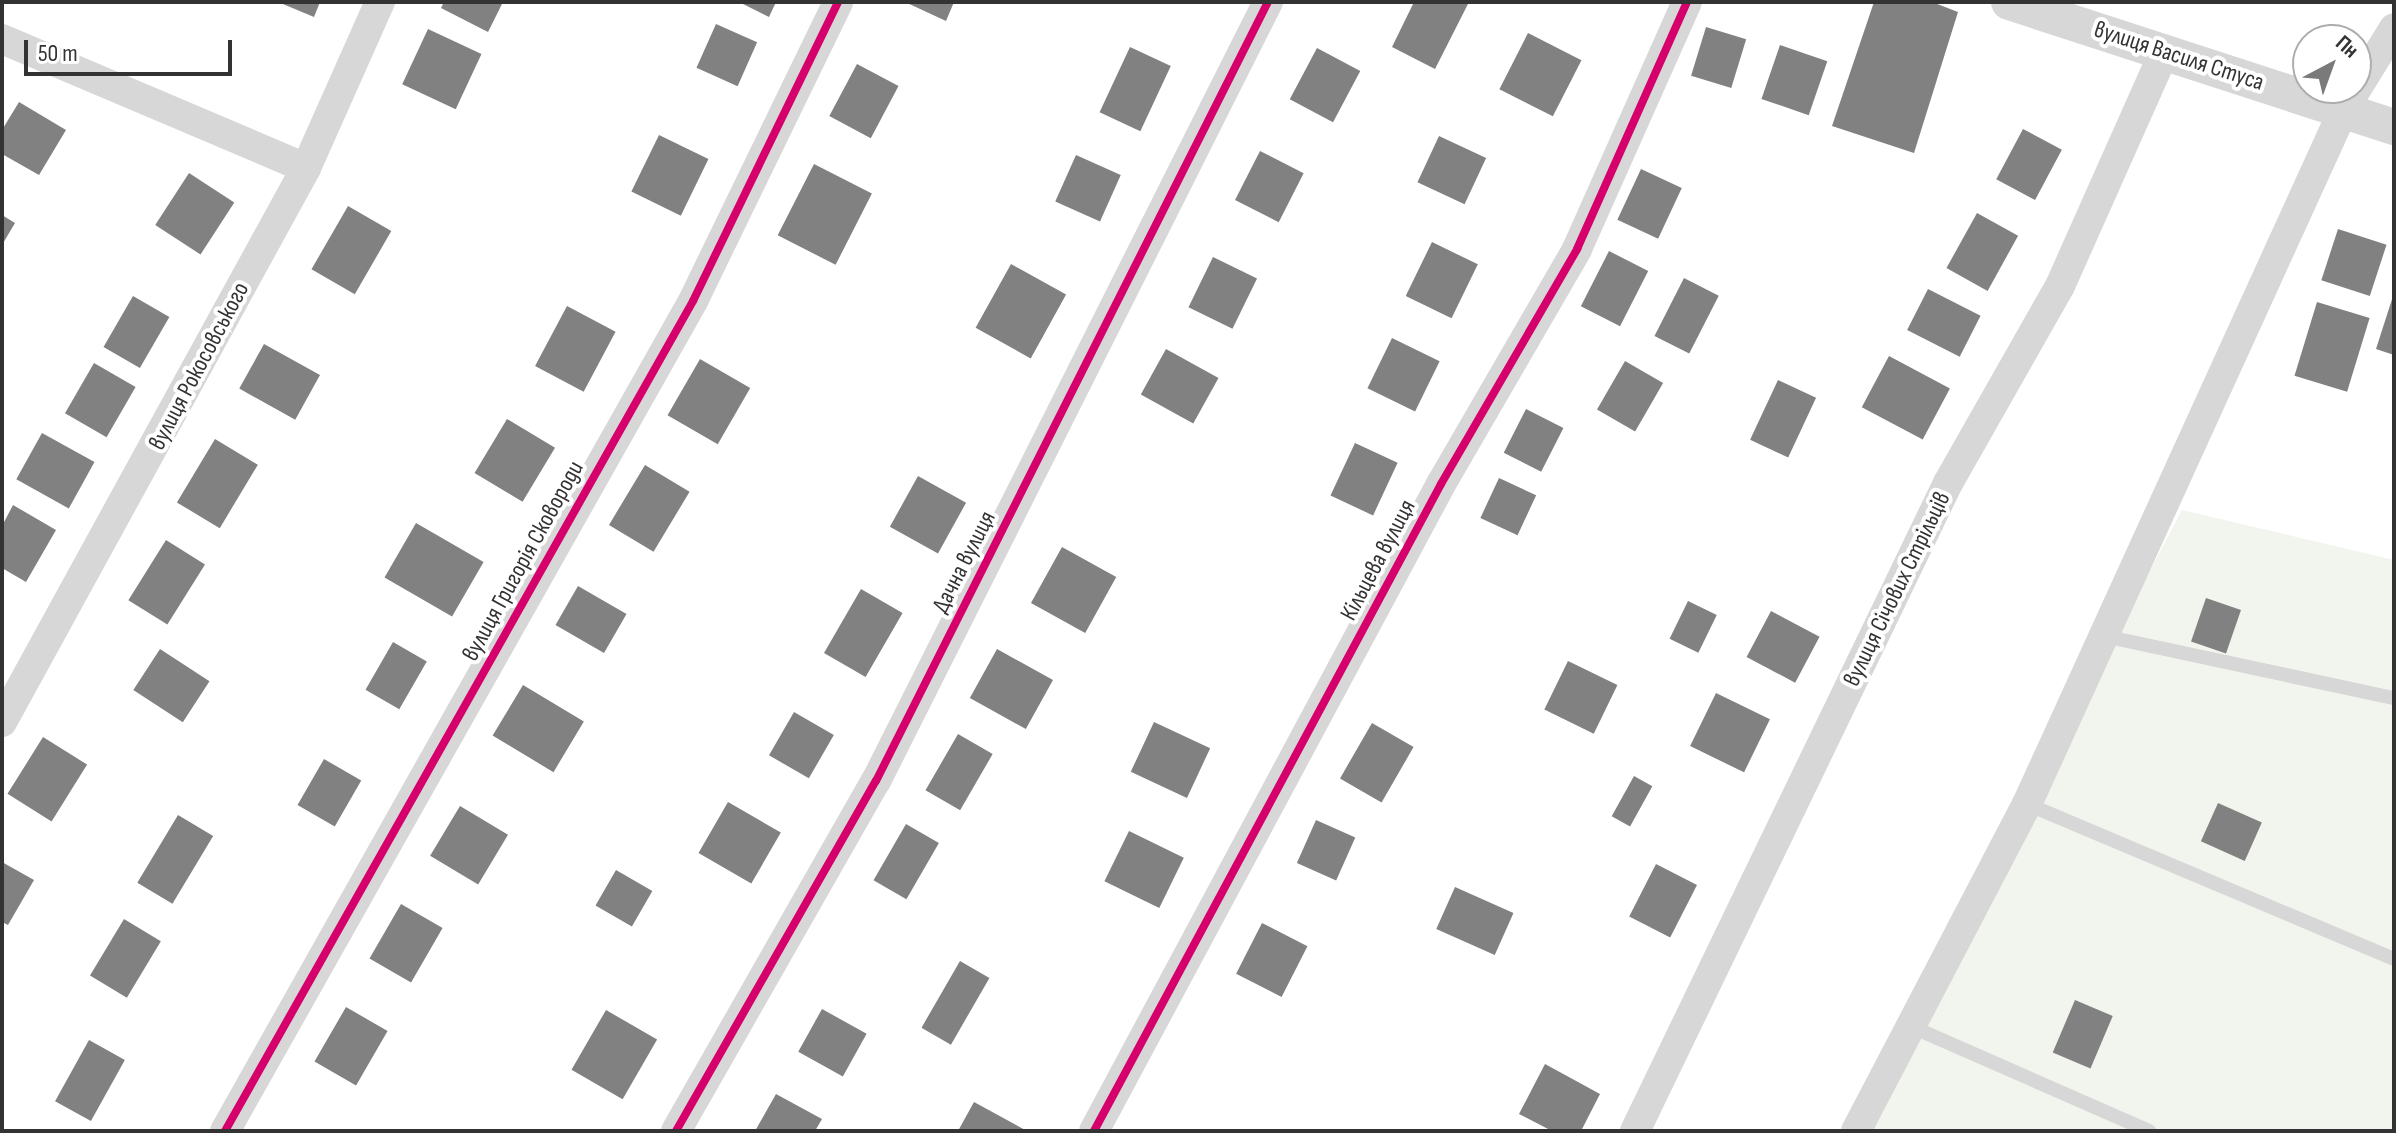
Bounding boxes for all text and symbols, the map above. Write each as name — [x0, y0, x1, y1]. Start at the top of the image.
street label: вулиця Василя Стуса — [2091, 15, 2267, 97]
scale bar — [28, 24, 236, 74]
north arrow — [2292, 24, 2372, 104]
text: Пн — [2330, 30, 2364, 64]
text: 50 m — [38, 39, 78, 68]
street label: вулиця Рокосовського — [143, 277, 255, 455]
street label: вулиця Григорія Сковороди — [456, 456, 590, 666]
street label: вулиця Січових Стрільців — [1837, 487, 1957, 691]
street label: Кільцева вулиця — [1334, 495, 1422, 625]
street label: Дачна вулиця — [926, 506, 1002, 618]

